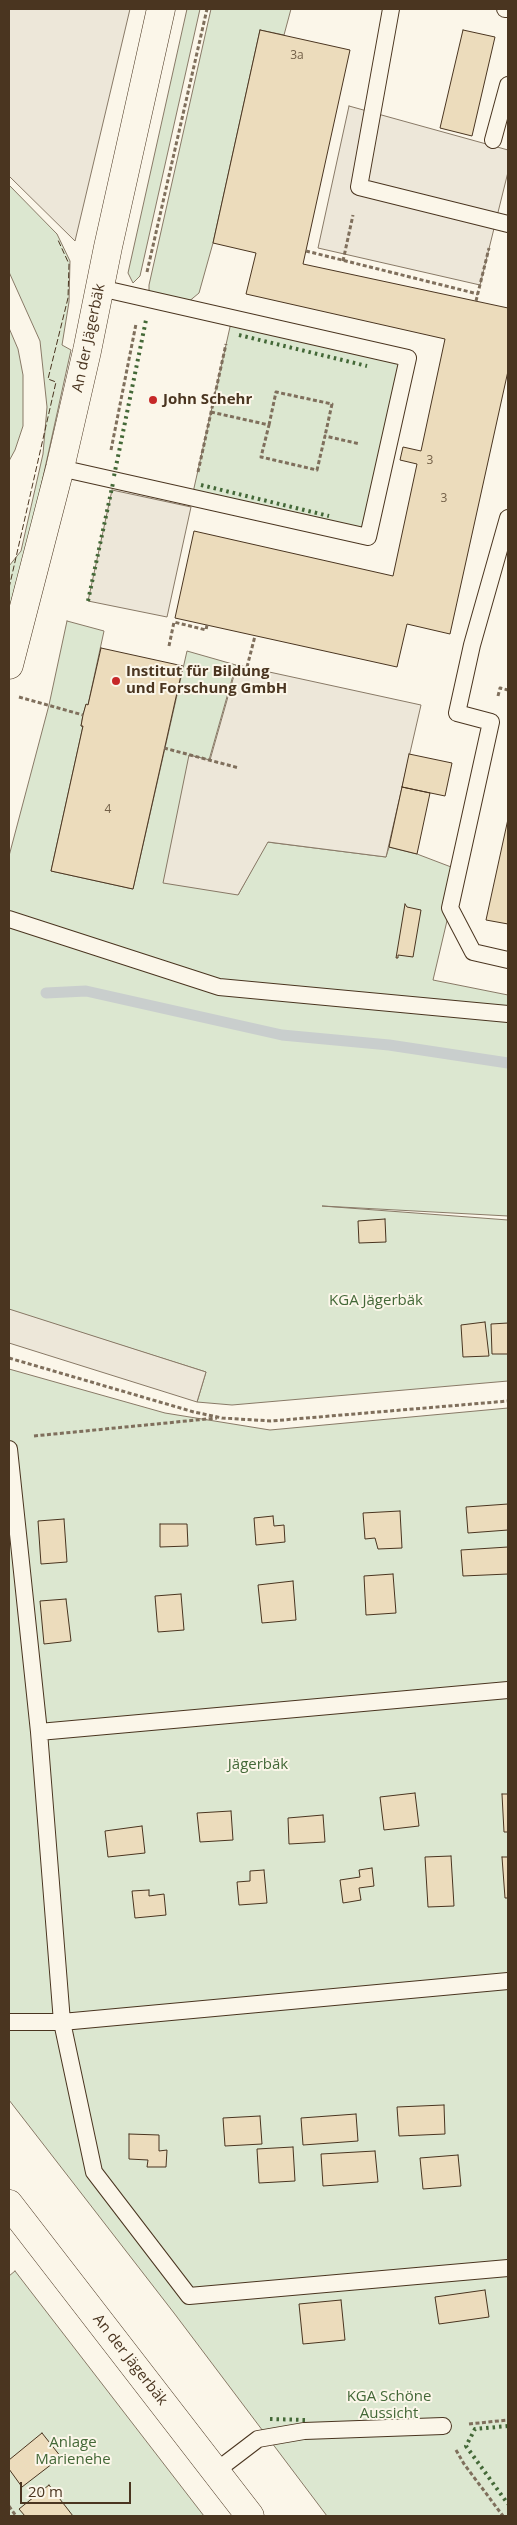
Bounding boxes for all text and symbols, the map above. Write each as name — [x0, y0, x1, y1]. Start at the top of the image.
house number: 3a — [290, 49, 304, 63]
street label: An der Jägerbäk — [69, 282, 109, 394]
place label: John Schehr — [163, 391, 252, 409]
marker: John Schehr — [147, 394, 159, 406]
house number: 3 — [427, 454, 433, 468]
house number: 3 — [441, 492, 447, 506]
place label: Institut für Bildung und Forschung GmbH — [126, 663, 287, 698]
marker: Institut für Bildung und Forschung GmbH — [110, 675, 122, 687]
house number: 4 — [105, 803, 111, 817]
park label: KGA Jägerbäk — [329, 1292, 423, 1310]
park label: Jägerbäk — [228, 1756, 288, 1774]
street label: An der Jägerbäk — [89, 2311, 171, 2409]
park label: KGA Schöne Aussicht — [347, 2388, 431, 2423]
park label: Anlage Marienehe — [35, 2434, 111, 2469]
scale bar — [22, 2472, 134, 2504]
text: 20 m — [28, 2481, 63, 2501]

